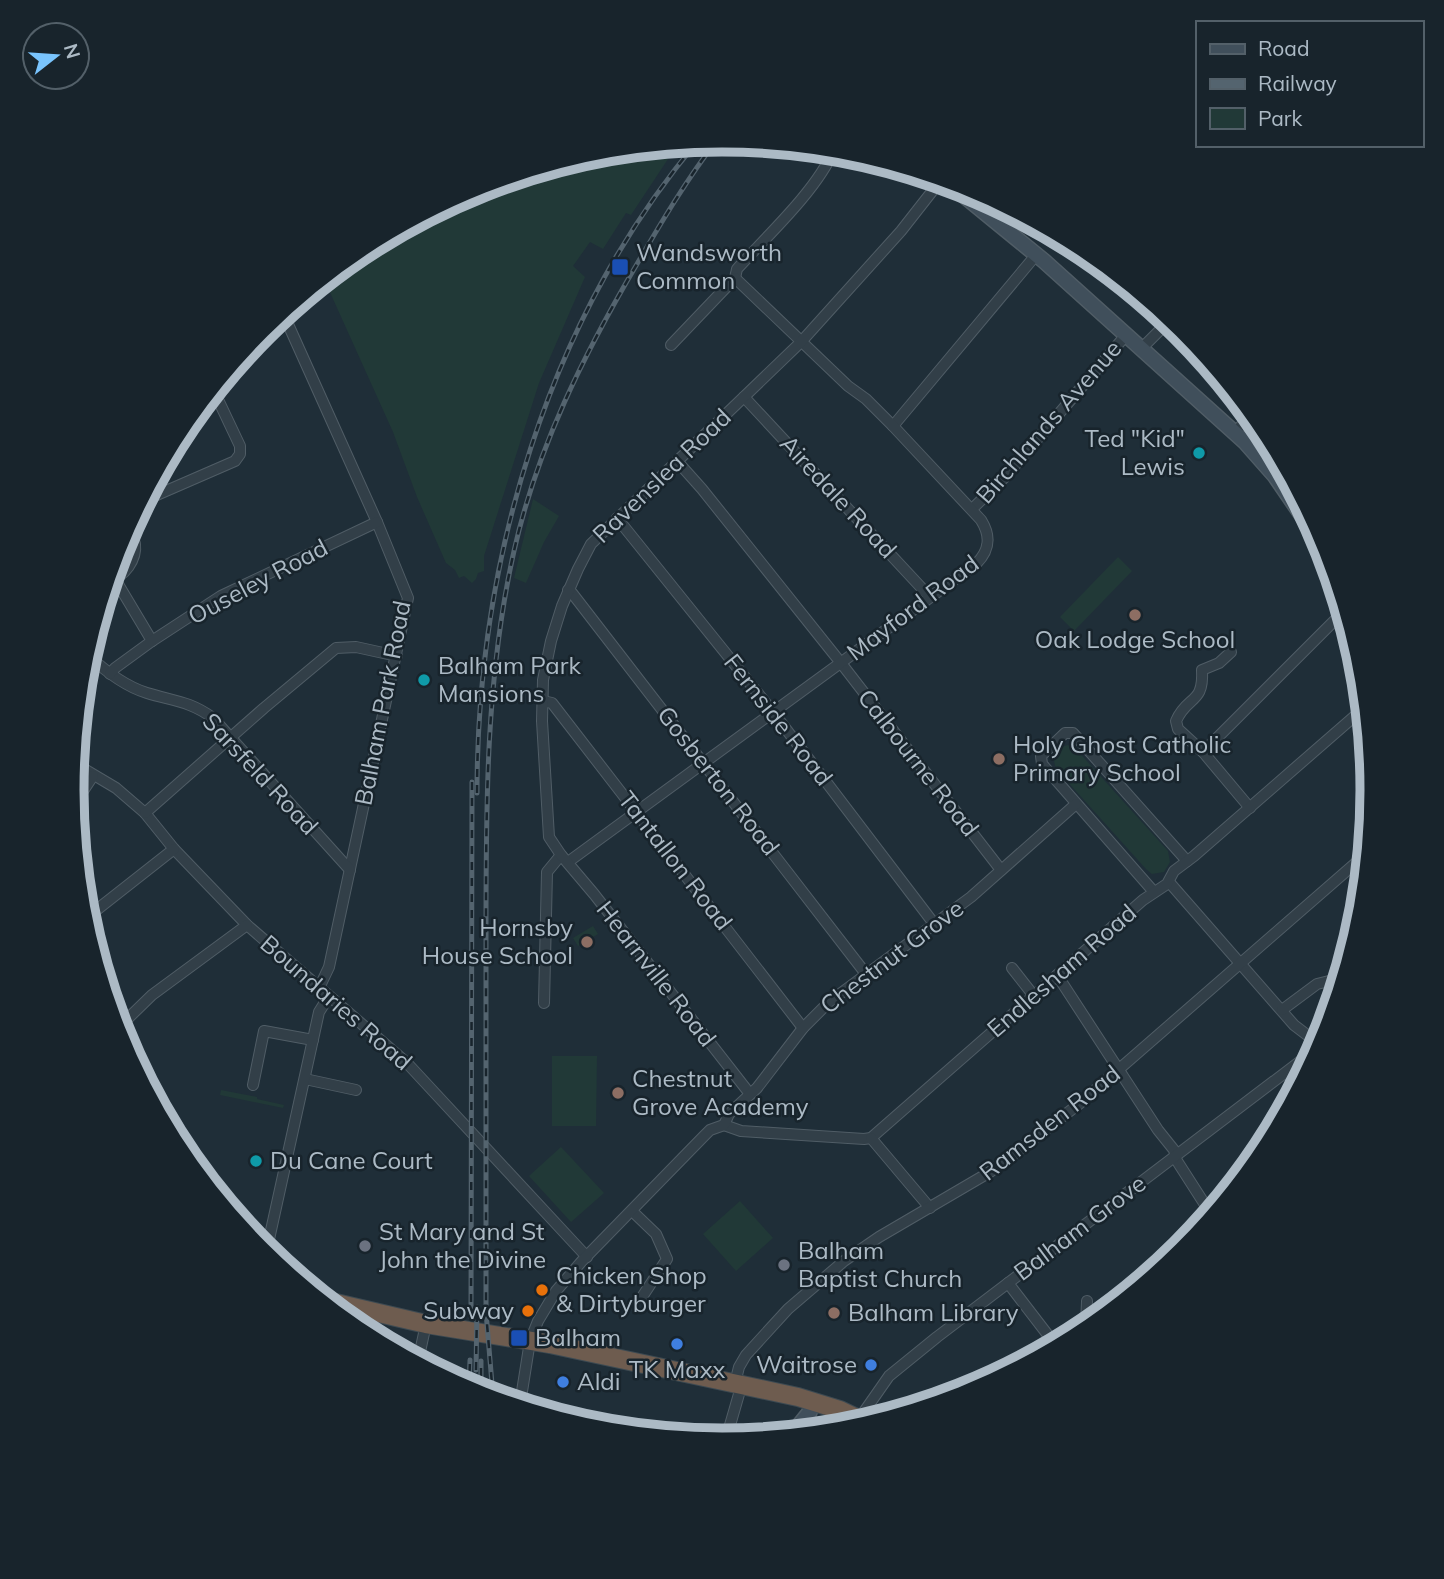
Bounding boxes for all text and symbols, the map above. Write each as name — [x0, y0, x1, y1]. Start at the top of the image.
north arrow — [21, 21, 91, 91]
legend — [1196, 21, 1423, 147]
text: Road — [1258, 35, 1309, 61]
text: N — [59, 41, 86, 61]
text: Railway — [1258, 70, 1337, 96]
text: Park — [1258, 105, 1302, 131]
place label: Wandsworth Common — [636, 237, 782, 295]
marker: Wandsworth Common — [610, 257, 630, 277]
street label: Birchlands Avenue — [969, 333, 1127, 509]
street label: Ravenslea Road — [586, 402, 737, 549]
place label: Ted "Kid" Lewis — [1084, 423, 1185, 481]
street label: Airedale Road — [774, 428, 903, 564]
marker: Ted "Kid" Lewis — [1191, 445, 1207, 461]
street label: Ouseley Road — [183, 532, 332, 630]
street label: Mayford Road — [841, 548, 984, 667]
street label: Balham Park Road — [347, 598, 417, 808]
marker: Oak Lodge School — [1127, 607, 1143, 623]
place label: Oak Lodge School — [1035, 624, 1235, 654]
street label: Fernside Road — [718, 647, 840, 791]
place label: Balham Park Mansions — [438, 650, 581, 708]
marker: Balham Park Mansions — [416, 672, 432, 688]
street label: Calbourne Road — [852, 683, 986, 842]
street label: Gosberton Road — [651, 700, 786, 861]
street label: Sarsfeld Road — [197, 706, 325, 841]
place label: Holy Ghost Catholic Primary School — [1013, 729, 1232, 787]
marker: Holy Ghost Catholic Primary School — [991, 751, 1007, 767]
street label: Tantallon Road — [612, 785, 739, 936]
street label: Chestnut Grove — [814, 893, 969, 1020]
street label: Hearnville Road — [591, 895, 723, 1052]
street label: Endlesham Road — [981, 897, 1142, 1043]
place label: Hornsby House School — [422, 912, 573, 970]
street label: Boundaries Road — [255, 928, 419, 1076]
marker: Hornsby House School — [579, 934, 595, 950]
street label: Ramsden Road — [973, 1058, 1126, 1187]
place label: Chestnut Grove Academy — [632, 1063, 809, 1121]
marker: Chestnut Grove Academy — [610, 1085, 626, 1101]
place label: Du Cane Court — [270, 1145, 433, 1175]
marker: Du Cane Court — [248, 1153, 264, 1169]
street label: Balham Grove — [1007, 1168, 1151, 1287]
place label: St Mary and St John the Divine — [379, 1216, 546, 1274]
place label: Balham Baptist Church — [798, 1235, 962, 1293]
marker: St Mary and St John the Divine — [357, 1238, 373, 1254]
marker: Balham Baptist Church — [776, 1257, 792, 1273]
place label: Chicken Shop & Dirtyburger — [556, 1260, 707, 1318]
marker: Chicken Shop & Dirtyburger — [534, 1282, 550, 1298]
place label: Subway — [423, 1295, 514, 1325]
place label: Balham Library — [848, 1297, 1019, 1327]
marker: Subway — [520, 1303, 536, 1319]
marker: Balham Library — [826, 1305, 842, 1321]
place label: Balham — [535, 1322, 621, 1352]
marker: Balham — [509, 1328, 529, 1348]
marker: TK Maxx — [669, 1336, 685, 1352]
place label: Waitrose — [756, 1349, 857, 1379]
place label: TK Maxx — [629, 1354, 725, 1384]
marker: Waitrose — [863, 1357, 879, 1373]
place label: Aldi — [577, 1366, 620, 1396]
marker: Aldi — [555, 1374, 571, 1390]

